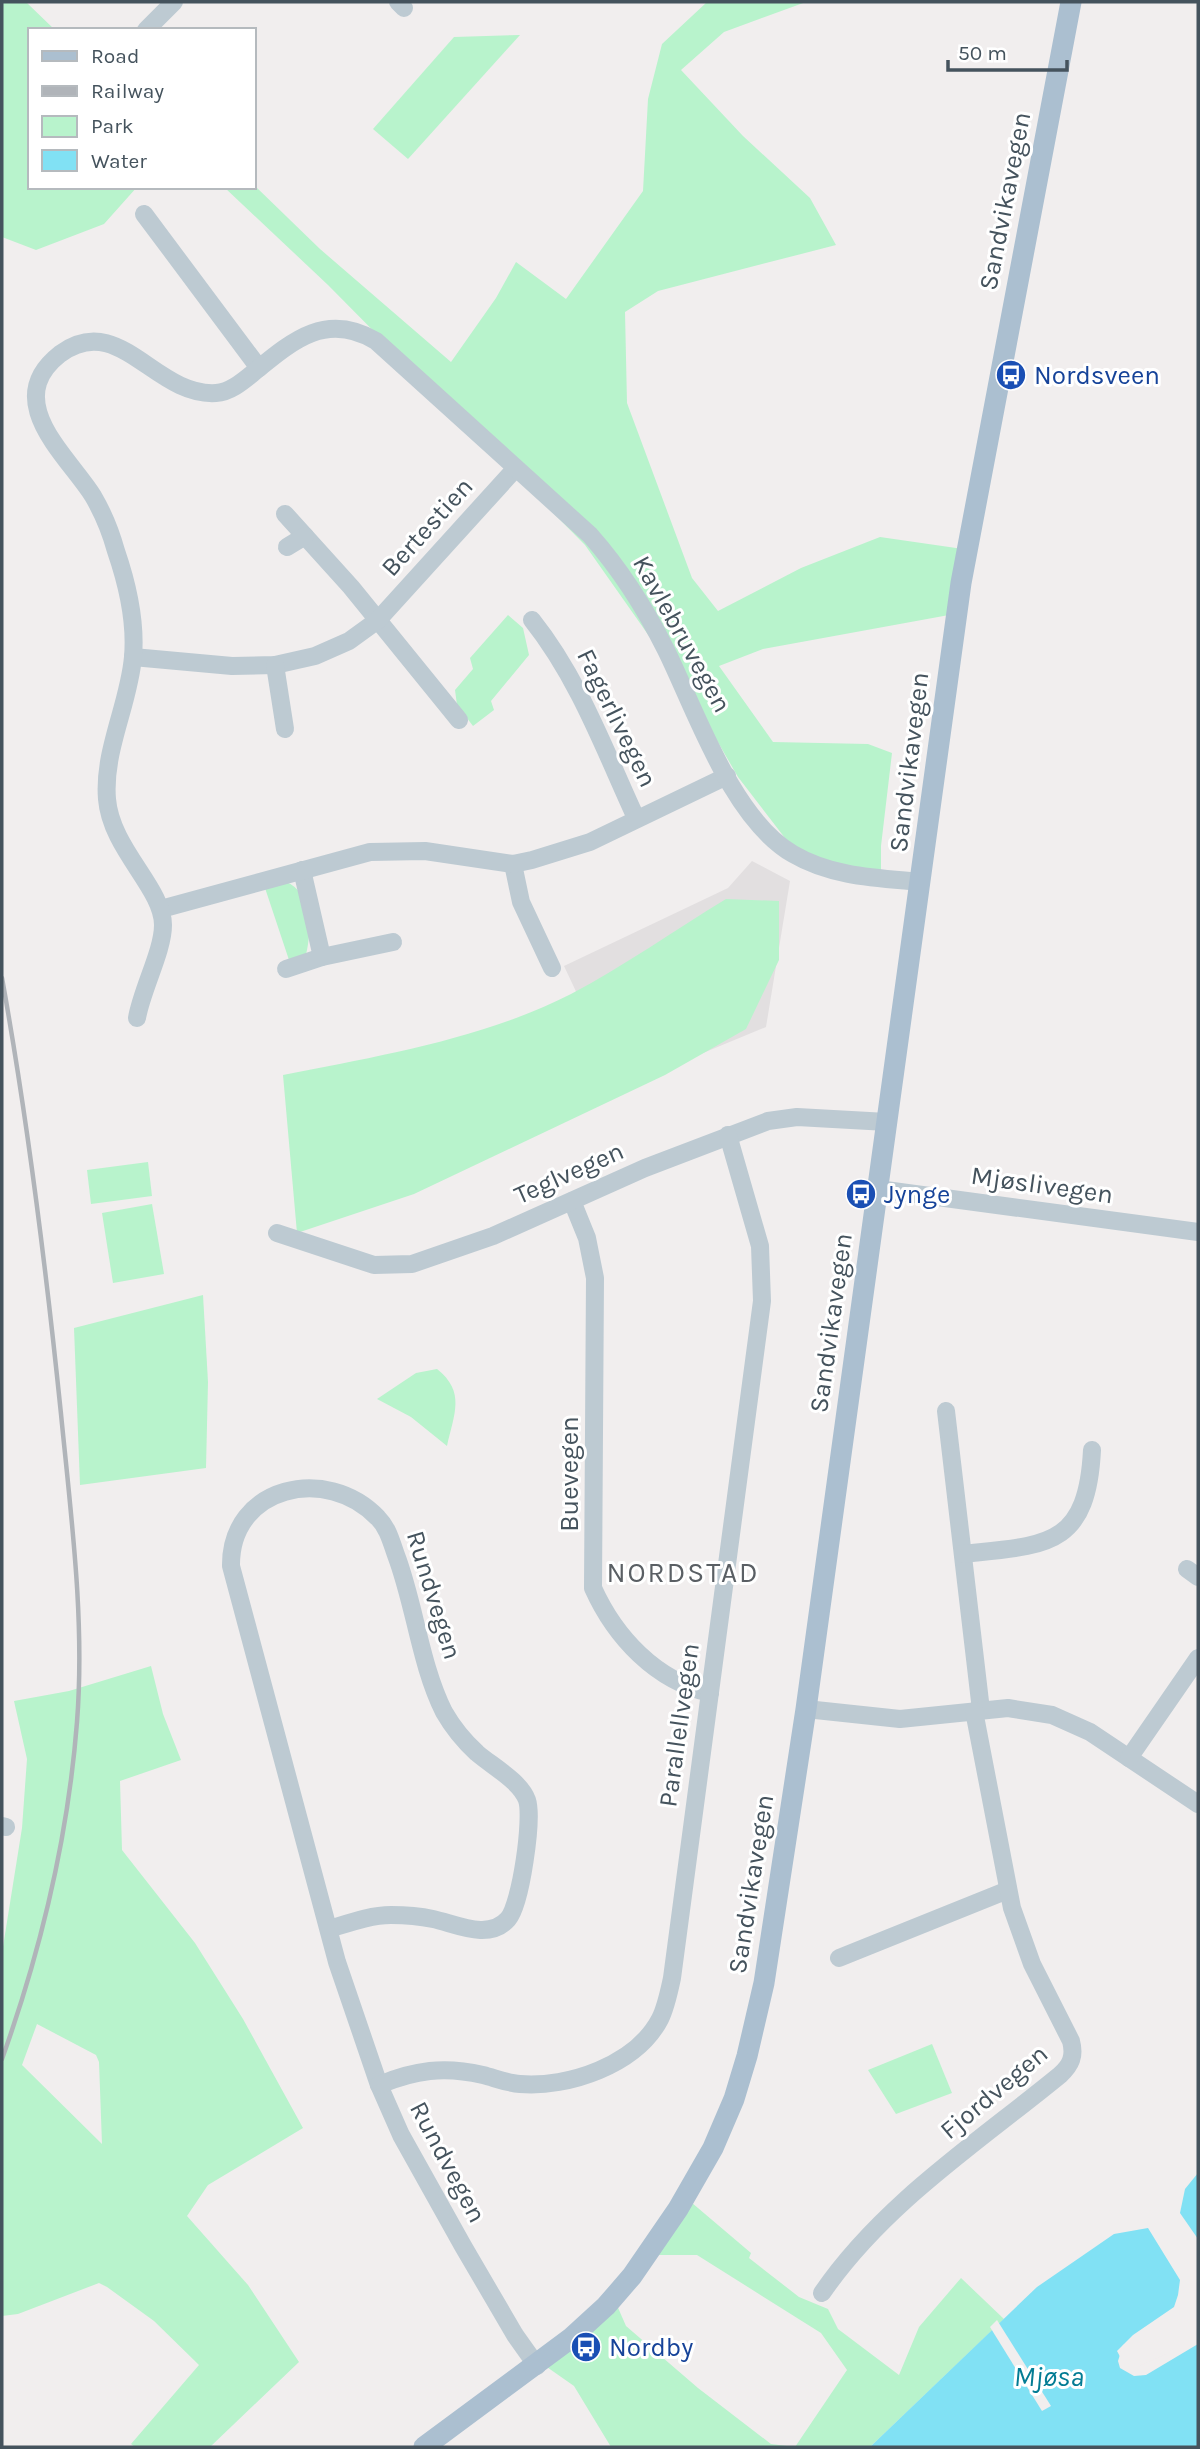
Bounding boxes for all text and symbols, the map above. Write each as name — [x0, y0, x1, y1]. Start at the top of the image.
legend — [28, 28, 256, 189]
scale bar — [948, 28, 1067, 72]
text: 50 m — [958, 41, 1007, 65]
text: Road — [91, 44, 139, 68]
text: Railway — [91, 79, 164, 103]
street label: Sandvikavegen — [973, 109, 1037, 293]
text: Park — [91, 114, 134, 138]
text: Water — [91, 149, 147, 173]
bus stop icon: Nordsveen — [994, 358, 1028, 392]
place label: Nordsveen — [1034, 360, 1160, 391]
street label: Bertestien — [375, 471, 479, 583]
street label: Kavlebruvegen — [626, 550, 738, 718]
street label: Fagerlivegen — [570, 644, 664, 792]
street label: Sandvikavegen — [883, 670, 935, 854]
street label: Teglvegen — [509, 1135, 629, 1211]
street label: Mjøslivegen — [969, 1160, 1115, 1210]
bus stop icon: Jynge — [844, 1177, 878, 1211]
place label: Jynge — [884, 1179, 950, 1210]
street label: Sandvikavegen — [803, 1231, 859, 1415]
street label: Buevegen — [554, 1416, 585, 1532]
street label: Rundvegen — [400, 1527, 468, 1663]
district label: NORDSTAD — [606, 1556, 760, 1589]
street label: Parallellvegen — [652, 1641, 706, 1809]
street label: Sandvikavegen — [722, 1792, 780, 1976]
street label: Fjordvegen — [934, 2038, 1054, 2146]
street label: Rundvegen — [403, 2096, 493, 2228]
bus stop icon: Nordby — [569, 2330, 603, 2364]
place label: Nordby — [609, 2332, 693, 2363]
water label: Mjøsa — [1014, 2360, 1084, 2393]

